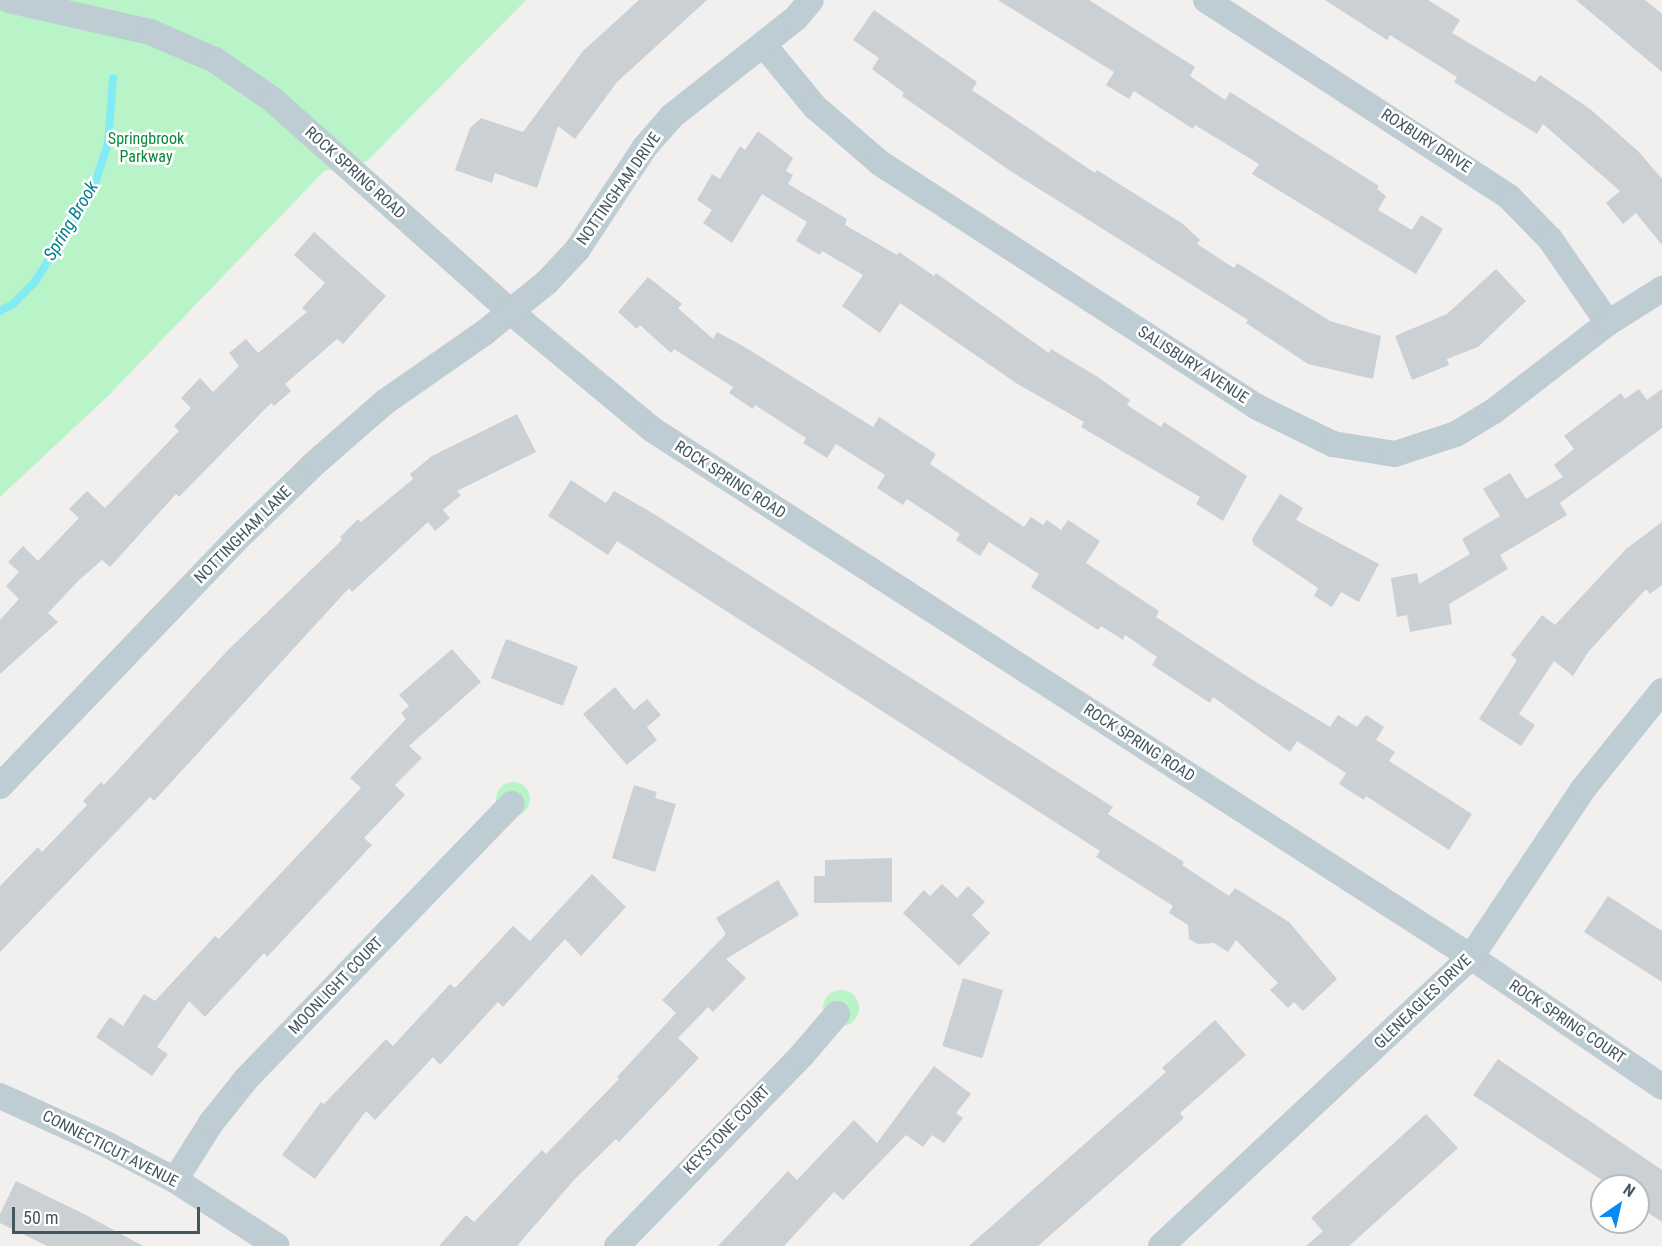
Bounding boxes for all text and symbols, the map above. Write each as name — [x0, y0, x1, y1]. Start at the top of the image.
street label: ROXBURY DRIVE — [1377, 105, 1475, 177]
street label: ROCK SPRING ROAD — [301, 123, 409, 223]
park label: Springbrook Parkway — [108, 129, 184, 167]
street label: NOTTINGHAM DRIVE — [573, 129, 665, 249]
water label: Spring Brook — [39, 178, 103, 264]
street label: SALISBURY AVENUE — [1134, 322, 1252, 408]
street label: ROCK SPRING ROAD — [671, 437, 789, 523]
street label: NOTTINGHAM LANE — [190, 482, 296, 588]
street label: ROCK SPRING ROAD — [1080, 700, 1198, 786]
street label: MOONLIGHT COURT — [285, 933, 387, 1039]
street label: GLENEAGLES DRIVE — [1370, 951, 1476, 1053]
street label: ROCK SPRING COURT — [1505, 976, 1629, 1068]
street label: KEYSTONE COURT — [680, 1081, 774, 1179]
street label: CONNECTICUT AVENUE — [39, 1106, 181, 1192]
north arrow — [1590, 1174, 1650, 1234]
text: N — [1620, 1180, 1639, 1201]
scale bar — [15, 1195, 202, 1233]
text: 50 m — [23, 1207, 58, 1228]

